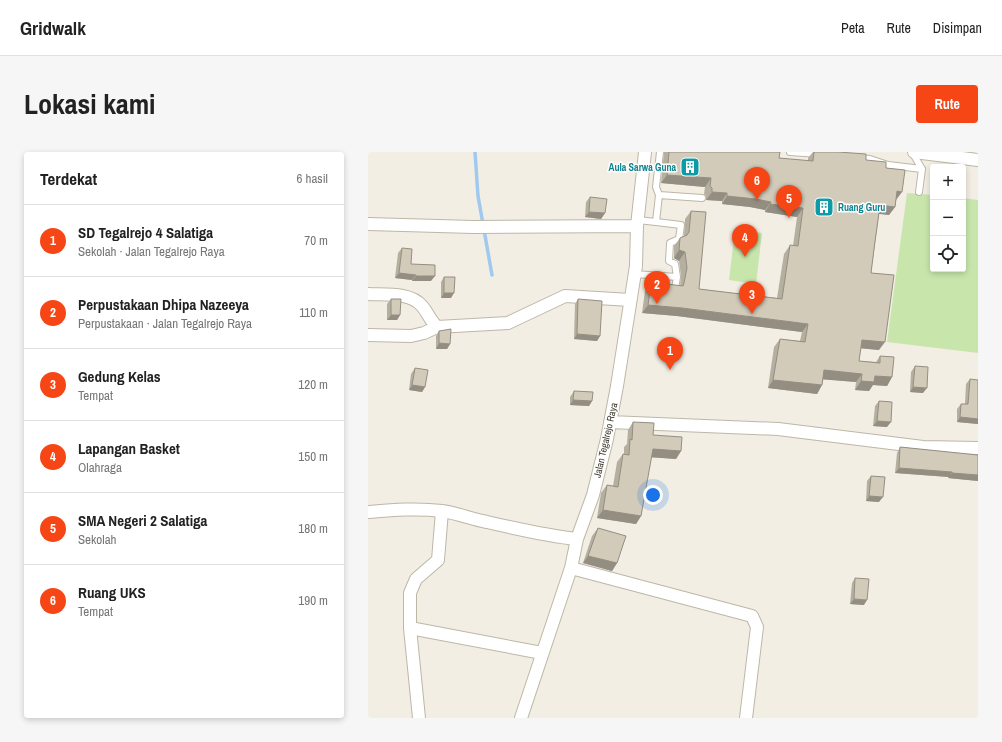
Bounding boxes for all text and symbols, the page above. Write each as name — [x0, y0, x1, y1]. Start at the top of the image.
text: Gridwalk — [20, 15, 86, 41]
text: Peta — [841, 19, 865, 37]
text: Rute — [887, 19, 911, 37]
text: Disimpan — [933, 19, 982, 37]
text: Lokasi kami — [24, 85, 155, 123]
button: Rute — [916, 85, 978, 123]
building icon: Aula Sarwa Guna — [679, 156, 701, 178]
place label: Aula Sarwa Guna — [609, 161, 676, 174]
map controls — [930, 164, 966, 272]
button: + — [930, 164, 966, 200]
text: Terdekat — [40, 167, 97, 190]
pin: 6 — [744, 167, 770, 200]
text: 6 hasil — [297, 170, 328, 187]
pin: 5 — [776, 185, 802, 218]
building icon: Ruang Guru — [813, 196, 835, 218]
button: − — [930, 200, 966, 236]
place label: Ruang Guru — [838, 201, 885, 214]
text: SD Tegalrejo 4 Salatiga — [78, 222, 213, 243]
pin: 4 — [732, 224, 758, 257]
text: 1 — [50, 232, 56, 249]
text: 70 m — [304, 232, 328, 249]
button: locate — [930, 236, 966, 272]
text: Sekolah · Jalan Tegalrejo Raya — [78, 243, 225, 260]
pin: 2 — [644, 271, 670, 304]
pin: 3 — [739, 281, 765, 314]
text: Perpustakaan Dhipa Nazeeya — [78, 294, 249, 315]
text: 2 — [50, 304, 56, 321]
text: 110 m — [299, 304, 328, 321]
text: Perpustakaan · Jalan Tegalrejo Raya — [78, 315, 252, 332]
pin: 1 — [657, 337, 683, 370]
text: Gedung Kelas — [78, 366, 161, 387]
text: 3 — [50, 376, 56, 393]
text: 120 m — [298, 376, 328, 393]
text: Tempat — [78, 387, 113, 404]
street label: Jalan Tegalrejo Raya — [591, 401, 621, 479]
text: Lapangan Basket — [78, 438, 180, 459]
text: 4 — [50, 448, 56, 465]
text: 150 m — [298, 448, 328, 465]
text: Olahraga — [78, 459, 122, 476]
your location — [643, 485, 663, 505]
text: SMA Negeri 2 Salatiga — [78, 510, 207, 531]
text: 5 — [50, 520, 56, 537]
text: 180 m — [298, 520, 328, 537]
text: Sekolah — [78, 531, 117, 548]
text: Ruang UKS — [78, 582, 146, 603]
text: 6 — [50, 592, 56, 609]
text: 190 m — [298, 592, 328, 609]
text: Tempat — [78, 603, 113, 620]

